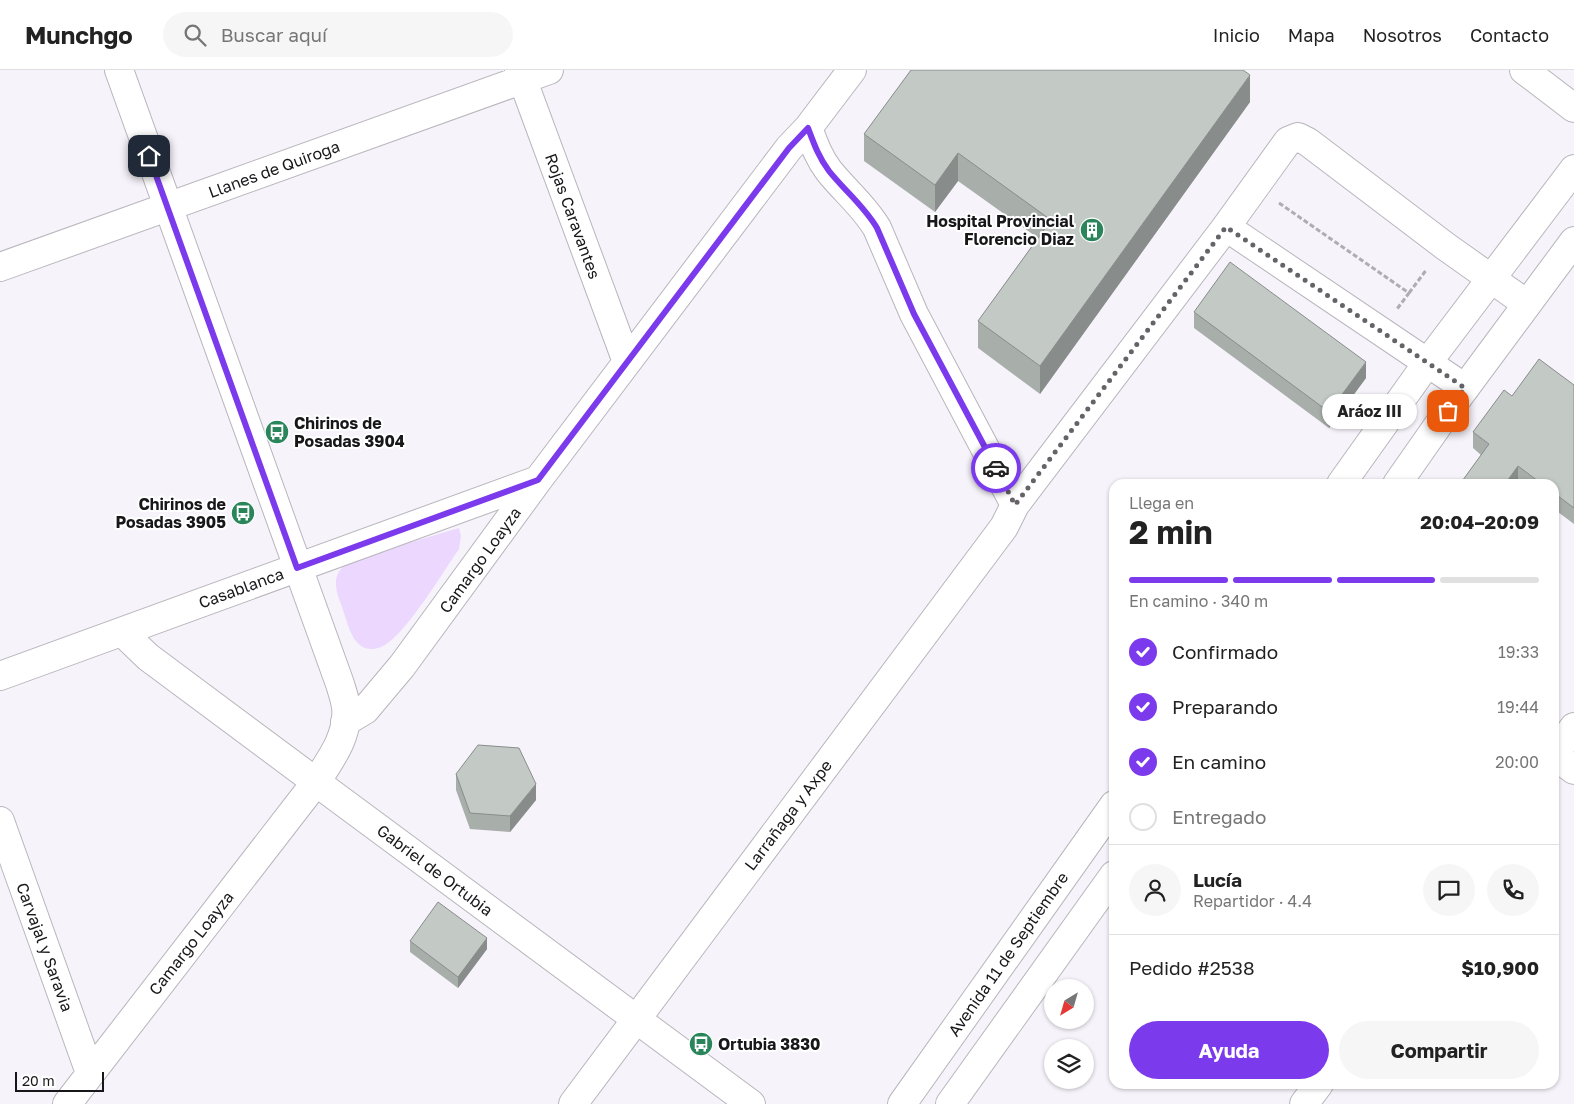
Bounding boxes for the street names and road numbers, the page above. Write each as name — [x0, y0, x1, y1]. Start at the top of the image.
street label: Llanes de Quiroga — [206, 136, 342, 202]
street label: Rojas Caravantes — [541, 150, 605, 282]
street label: Camargo Loayza — [435, 503, 525, 617]
street label: Casablanca — [196, 563, 286, 613]
street label: Larrañaga y Axpe — [740, 756, 836, 874]
street label: Gabriel de Ortubia — [373, 820, 497, 920]
street label: Avenida 11 de Septiembre — [944, 868, 1072, 1040]
street label: Carvajal y Saravia — [12, 880, 78, 1014]
street label: Camargo Loayza — [144, 887, 238, 999]

